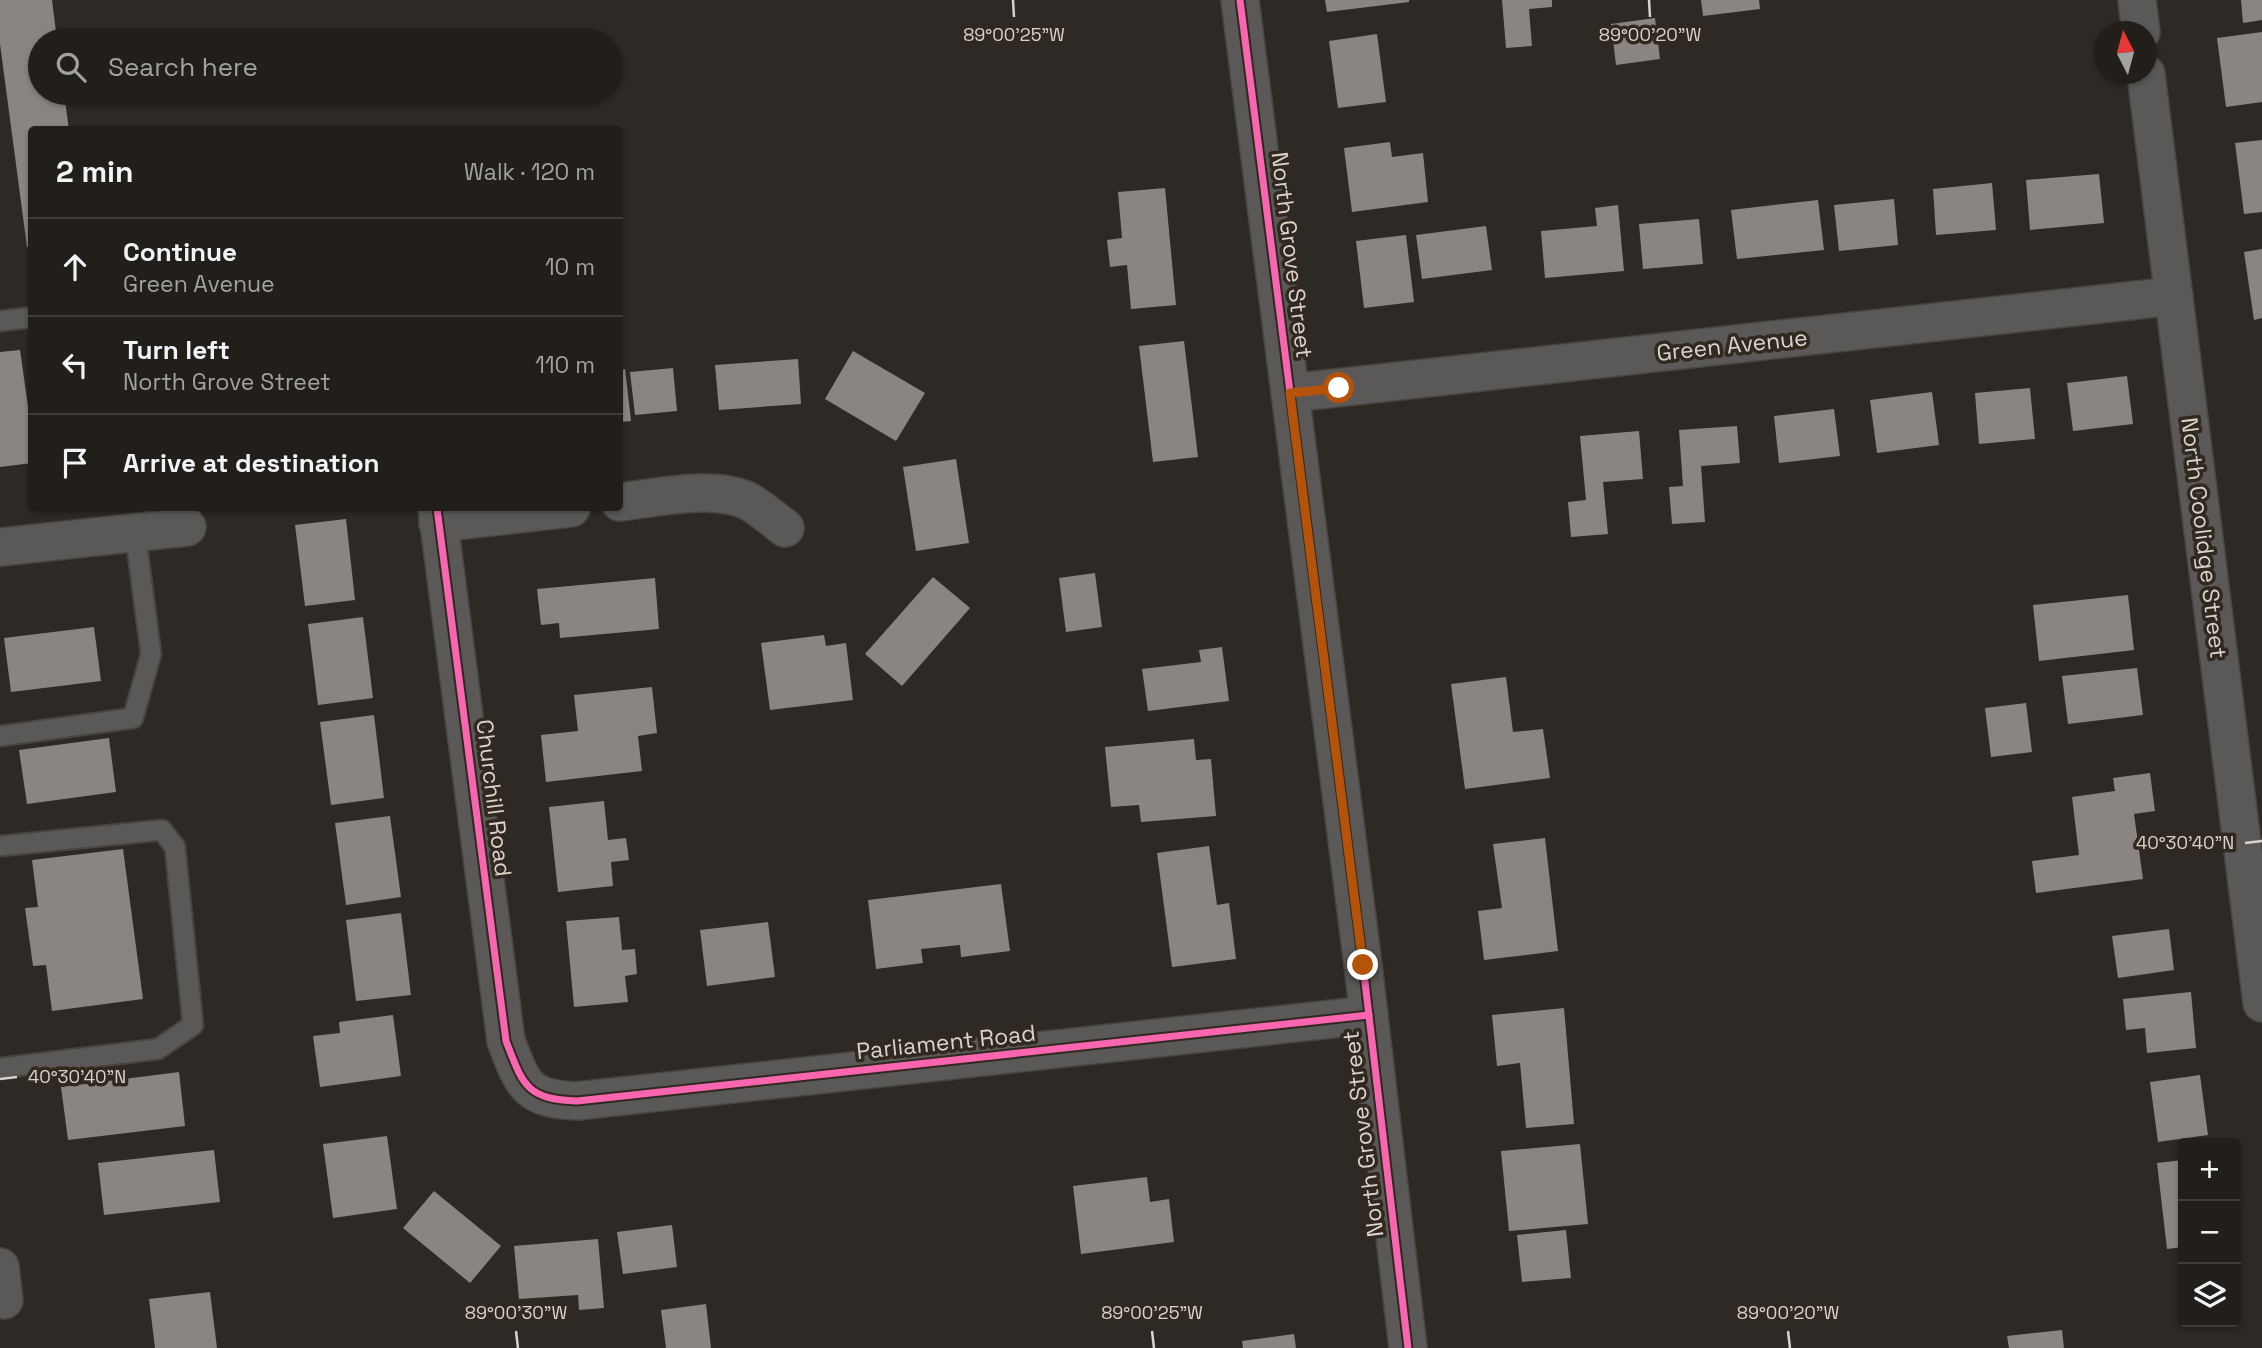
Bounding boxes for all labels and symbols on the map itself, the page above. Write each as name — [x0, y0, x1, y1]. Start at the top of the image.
north arrow — [2094, 21, 2157, 84]
text: 89°00'25"W — [963, 23, 1065, 46]
text: 89°00'20"W — [1599, 23, 1701, 46]
street label: North Grove Street — [1264, 150, 1320, 360]
street label: Green Avenue — [1655, 322, 1809, 368]
route start — [1323, 372, 1354, 403]
street label: North Coolidge Street — [2174, 416, 2234, 660]
street label: Churchill Road — [469, 718, 519, 878]
text: 40°30'40"N — [2136, 831, 2234, 854]
route end — [1347, 949, 1378, 980]
street label: Parliament Road — [855, 1018, 1037, 1066]
street label: North Grove Street — [1335, 1029, 1391, 1239]
text: 40°30'40"N — [28, 1065, 126, 1088]
text: 89°00'30"W — [465, 1301, 567, 1324]
text: 89°00'25"W — [1101, 1301, 1203, 1324]
text: 89°00'20"W — [1737, 1301, 1839, 1324]

